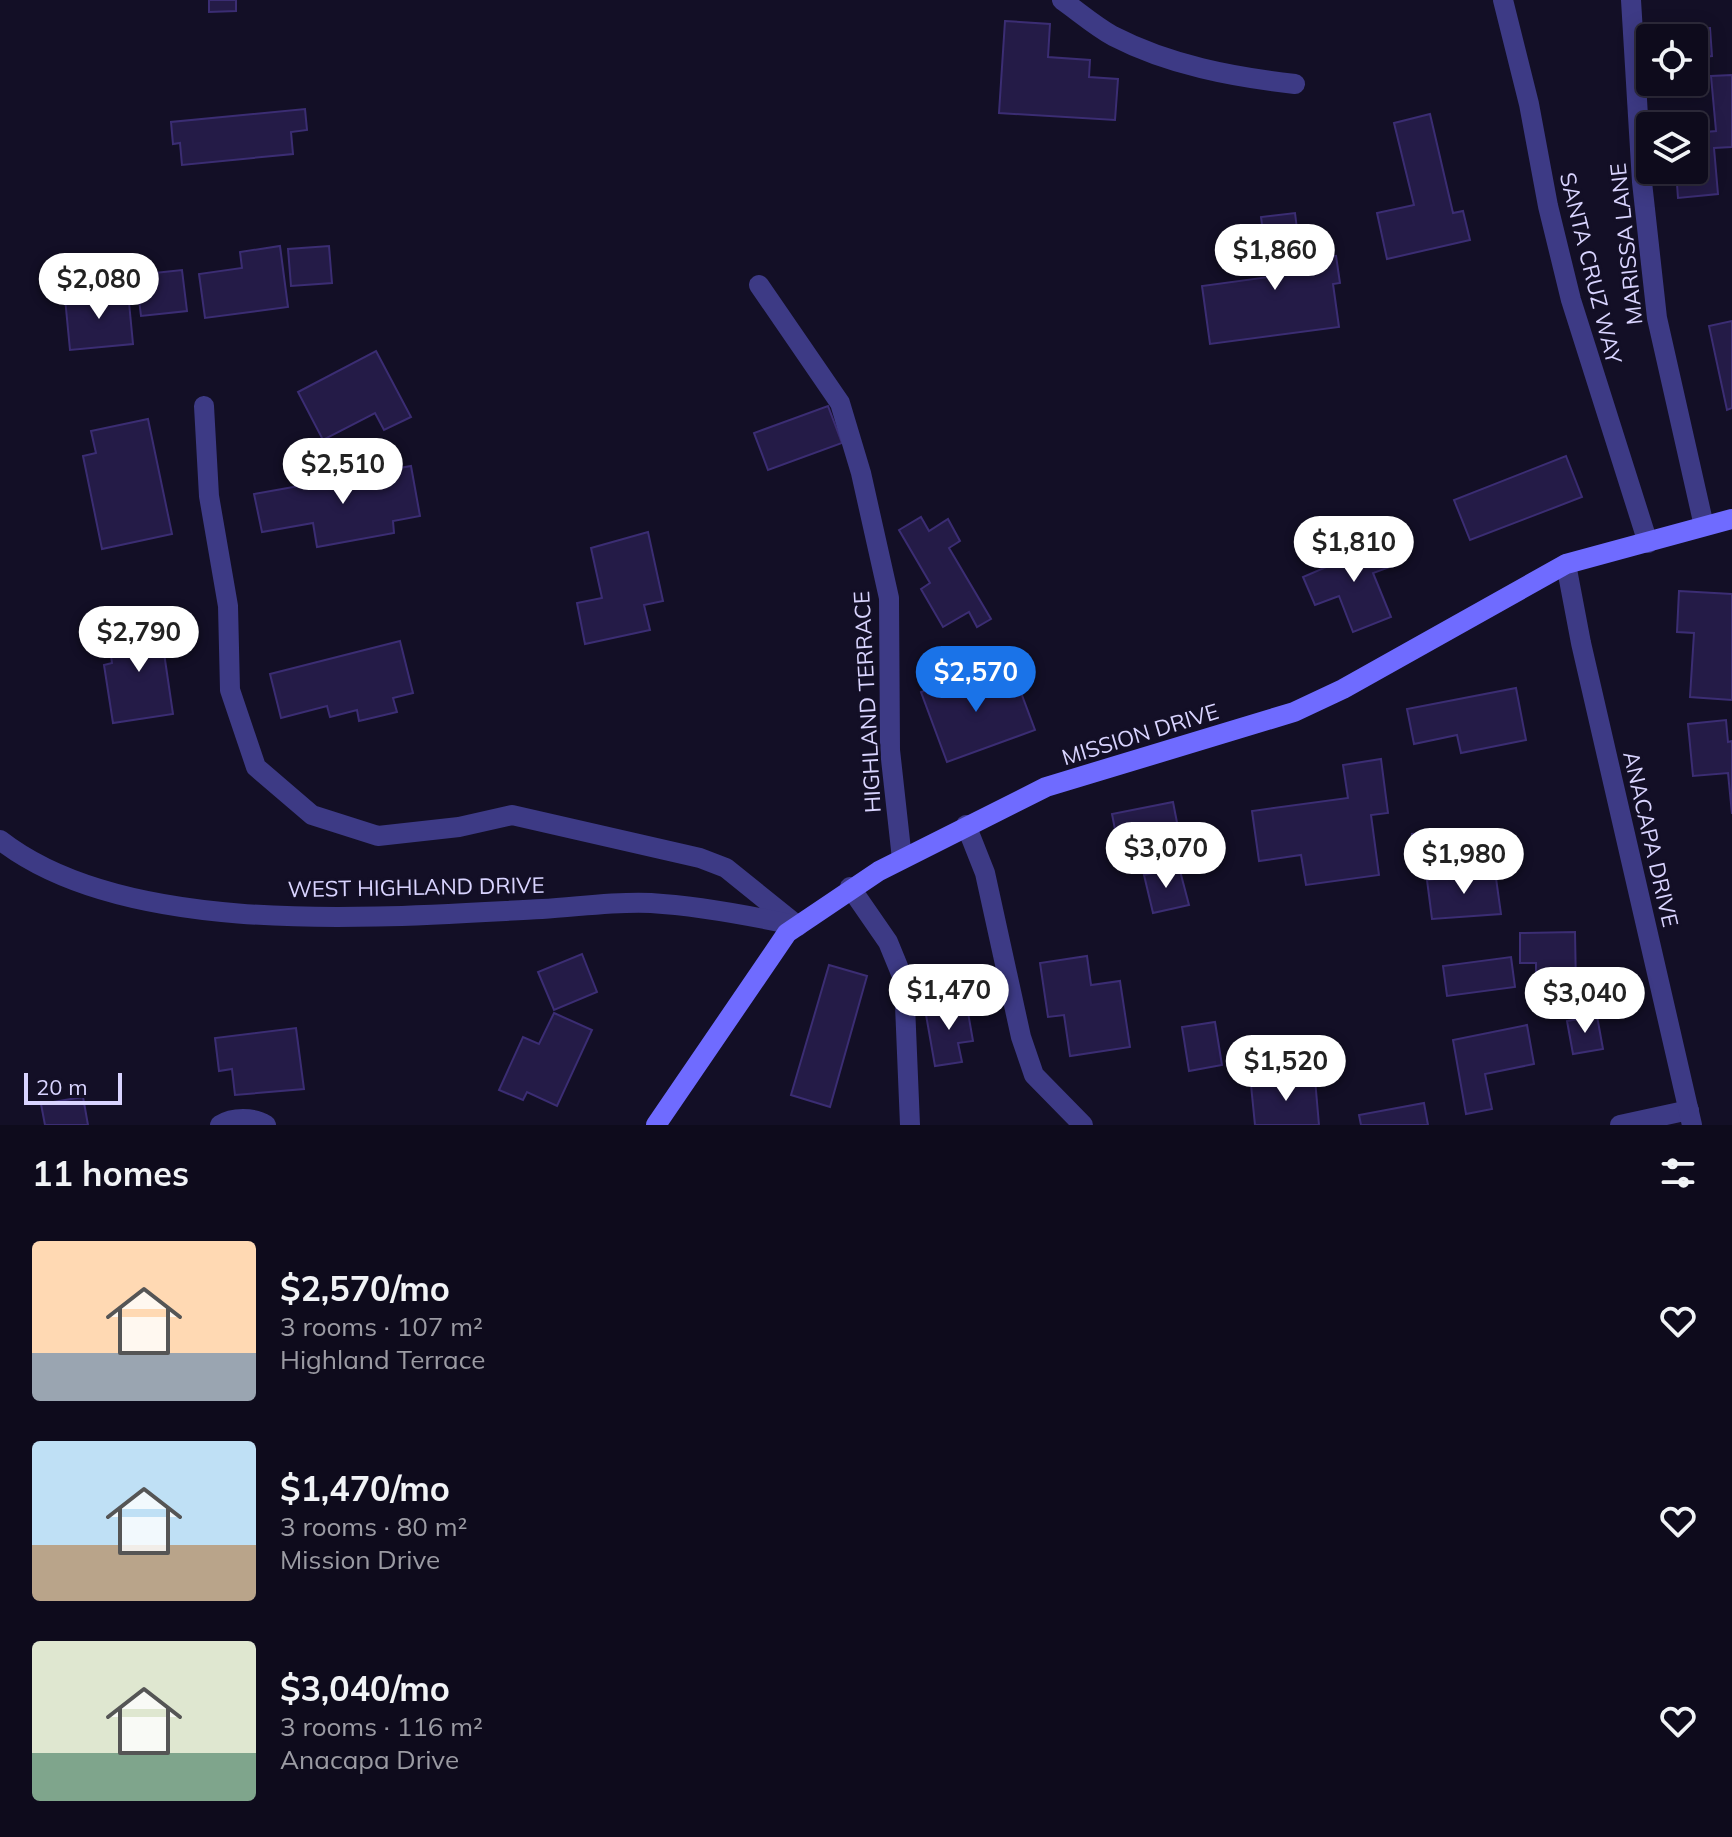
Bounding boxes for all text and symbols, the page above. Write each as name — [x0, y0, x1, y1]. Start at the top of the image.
map controls — [1636, 24, 1708, 184]
button: locate — [1636, 24, 1708, 96]
button: layers — [1636, 112, 1708, 184]
street label: MARISSA LANE — [1604, 162, 1648, 326]
street label: SANTA CRUZ WAY — [1554, 169, 1628, 367]
pin: $1,860 — [1210, 224, 1340, 292]
text: $1,860 — [1233, 233, 1317, 266]
pin: $2,080 — [34, 253, 164, 321]
text: $2,080 — [57, 262, 141, 295]
pin: $2,510 — [278, 438, 408, 506]
text: $2,510 — [301, 447, 385, 480]
pin: $1,810 — [1289, 516, 1419, 584]
text: $1,810 — [1312, 525, 1396, 558]
street label: HIGHLAND TERRACE — [847, 590, 887, 814]
pin: $2,790 — [74, 606, 204, 674]
text: $2,790 — [97, 615, 181, 648]
pin: $2,570 — [911, 646, 1041, 714]
text: $2,570 — [934, 655, 1018, 688]
street label: MISSION DRIVE — [1058, 697, 1222, 771]
street label: ANACAPA DRIVE — [1617, 748, 1685, 930]
pin: $3,070 — [1101, 822, 1231, 890]
pin: $1,980 — [1399, 828, 1529, 896]
text: $3,070 — [1124, 831, 1208, 864]
text: $1,980 — [1422, 837, 1506, 870]
street label: WEST HIGHLAND DRIVE — [287, 871, 545, 903]
pin: $1,470 — [884, 964, 1014, 1032]
pin: $3,040 — [1520, 967, 1650, 1035]
text: $1,470 — [907, 973, 991, 1006]
text: $3,040 — [1543, 976, 1627, 1009]
pin: $1,520 — [1221, 1035, 1351, 1103]
text: $1,520 — [1244, 1044, 1328, 1077]
scale bar — [24, 1069, 122, 1105]
text: 20 m — [36, 1073, 87, 1101]
icon: filters — [1656, 1151, 1700, 1195]
text: 11 homes — [32, 1152, 189, 1195]
text: $2,570/mo — [280, 1267, 450, 1310]
icon: home — [96, 1273, 192, 1369]
icon: heart — [1656, 1299, 1700, 1343]
text: 3 rooms · 107 m² — [280, 1310, 483, 1343]
text: Highland Terrace — [280, 1343, 485, 1376]
text: $1,470/mo — [280, 1467, 450, 1510]
icon: home — [96, 1473, 192, 1569]
icon: heart — [1656, 1499, 1700, 1543]
text: 3 rooms · 80 m² — [280, 1510, 467, 1543]
text: Mission Drive — [280, 1543, 440, 1576]
text: $3,040/mo — [280, 1667, 450, 1710]
icon: home — [96, 1673, 192, 1769]
icon: heart — [1656, 1699, 1700, 1743]
text: 3 rooms · 116 m² — [280, 1710, 483, 1743]
text: Anacapa Drive — [280, 1743, 459, 1776]

